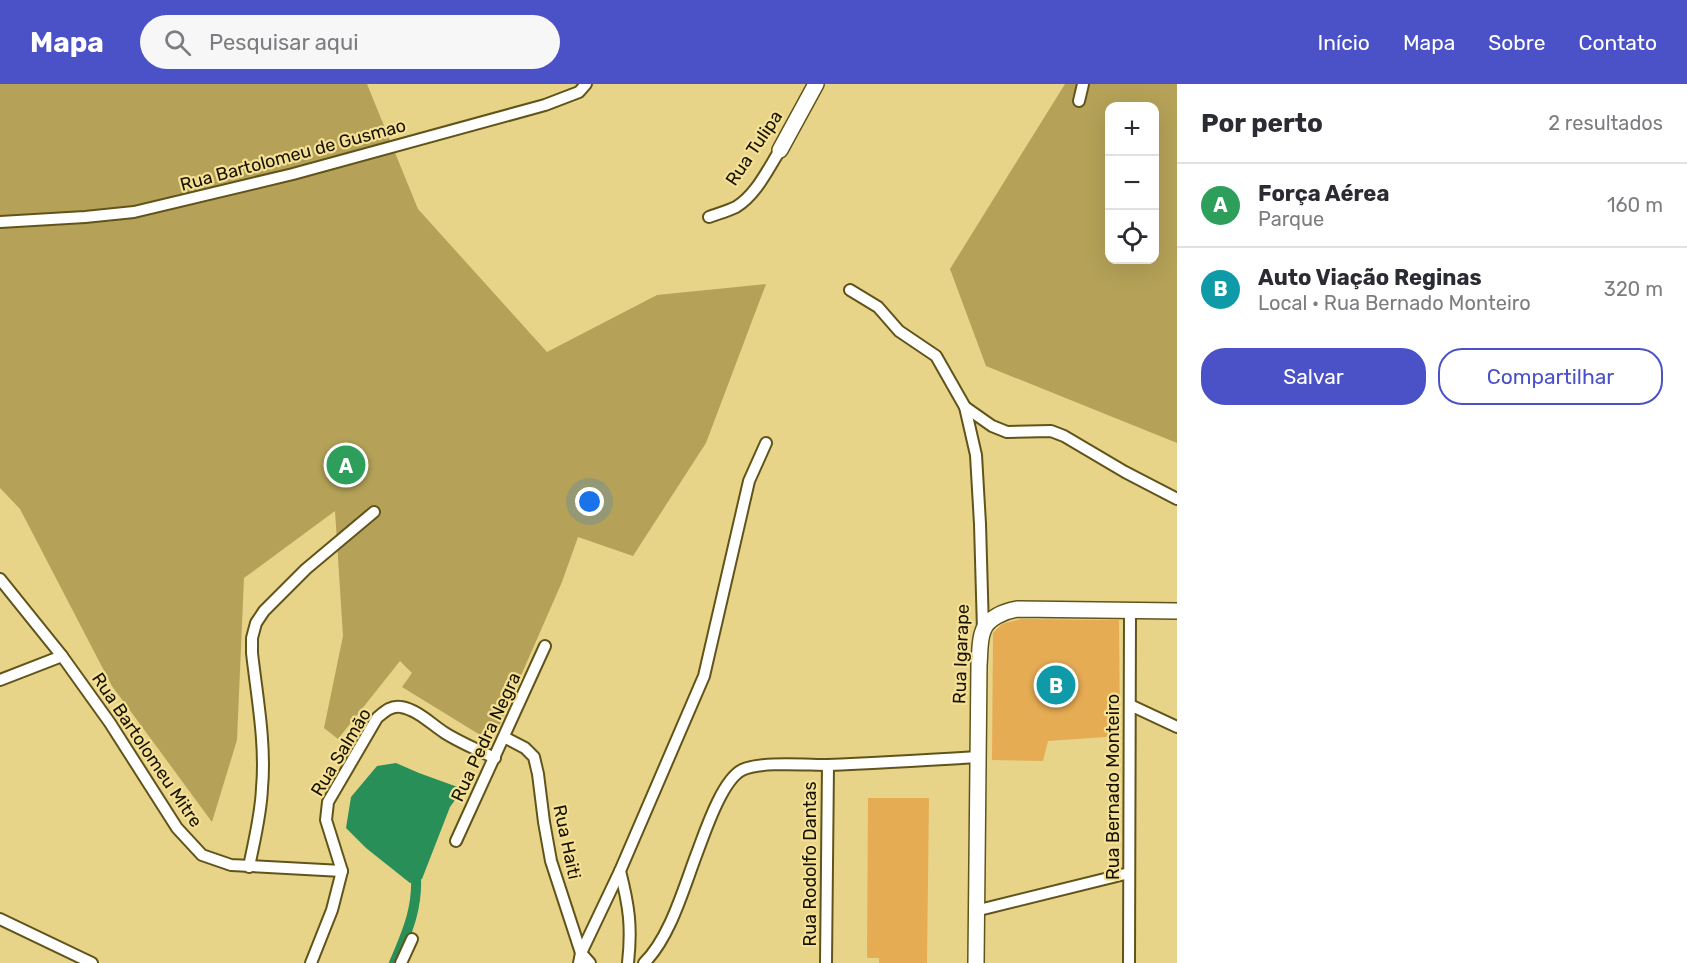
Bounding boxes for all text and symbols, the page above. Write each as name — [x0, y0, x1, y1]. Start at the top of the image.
search box — [140, 15, 560, 69]
text: Mapa — [30, 26, 104, 59]
icon: search — [161, 26, 194, 59]
text: Pesquisar aqui — [209, 29, 359, 56]
text: Início — [1318, 30, 1370, 55]
text: Mapa — [1403, 30, 1455, 55]
text: Sobre — [1488, 30, 1545, 55]
text: Contato — [1578, 30, 1657, 55]
map controls — [1105, 102, 1159, 264]
button: + — [1105, 102, 1159, 156]
street label: Rua Tulipa — [721, 106, 787, 190]
text: Por perto — [1201, 108, 1323, 139]
text: 2 resultados — [1548, 111, 1663, 135]
street label: Rua Bartolomeu de Gusmao — [178, 114, 408, 196]
button: − — [1105, 156, 1159, 210]
text: Força Aérea — [1258, 180, 1389, 207]
text: A — [1213, 193, 1228, 217]
text: 160 m — [1607, 193, 1663, 217]
text: Parque — [1258, 207, 1324, 231]
button: locate — [1105, 210, 1159, 264]
text: Auto Viação Reginas — [1258, 264, 1482, 291]
text: B — [1213, 277, 1228, 301]
text: 320 m — [1604, 277, 1663, 301]
text: Local · Rua Bernado Monteiro — [1258, 291, 1531, 315]
button: Salvar — [1201, 348, 1426, 405]
button: Compartilhar — [1438, 348, 1663, 405]
pin: A — [326, 442, 366, 488]
your location — [575, 487, 604, 516]
street label: Rua Igarape — [948, 604, 974, 704]
pin: B — [1036, 662, 1076, 708]
street label: Rua Bartolomeu Mitre — [87, 669, 207, 831]
street label: Rua Pedra Negra — [446, 669, 526, 805]
street label: Rua Bernado Monteiro — [1102, 694, 1124, 880]
street label: Rua Salmão — [306, 704, 376, 800]
street label: Rua Rodolfo Dantas — [799, 781, 821, 947]
street label: Rua Haiti — [548, 803, 586, 881]

